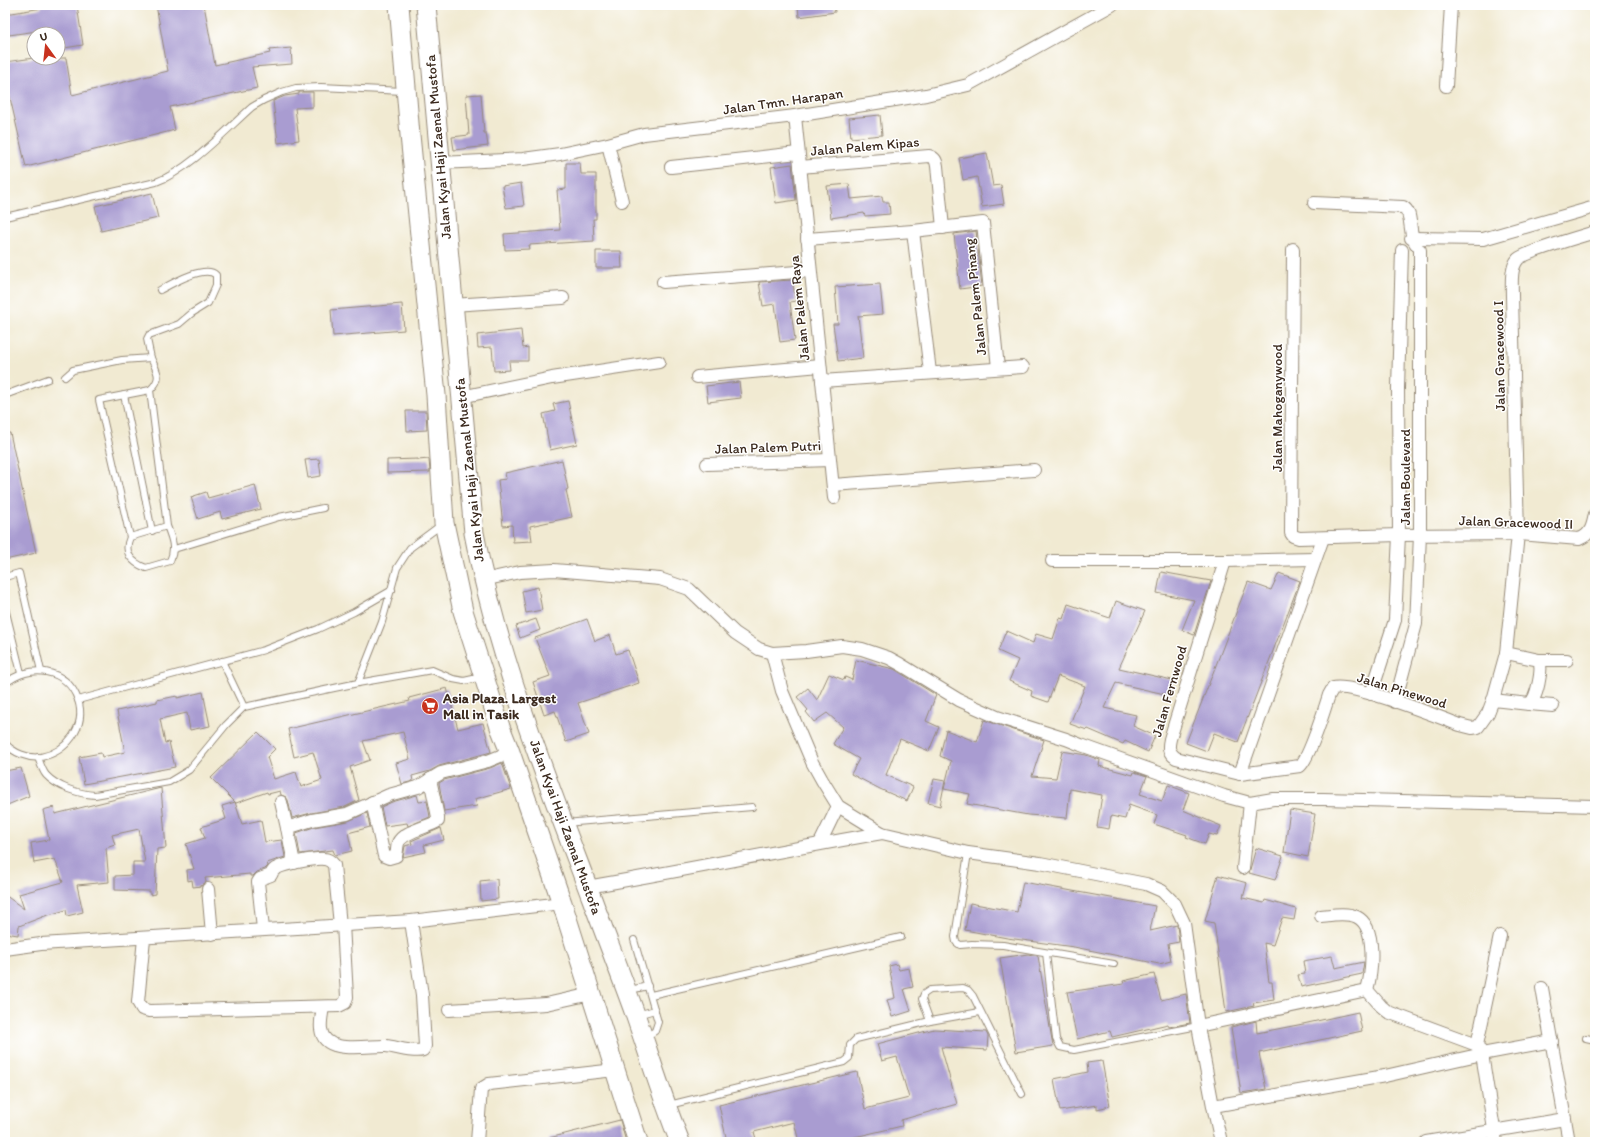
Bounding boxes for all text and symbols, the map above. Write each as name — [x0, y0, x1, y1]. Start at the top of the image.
north arrow — [26, 26, 66, 66]
text: U — [38, 30, 49, 44]
street label: Jalan Kyai Haji Zaenal Mustofa — [422, 53, 455, 240]
street label: Jalan Tmn. Harapan — [722, 85, 844, 118]
street label: Jalan Palem Kipas — [810, 133, 920, 160]
street label: Jalan Palem Pinang — [961, 237, 990, 356]
street label: Jalan Palem Raya — [785, 254, 813, 361]
street label: Jalan Gracewood I — [1490, 300, 1509, 412]
street label: Jalan Mahoganywood — [1269, 344, 1286, 472]
street label: Jalan Kyai Haji Zaenal Mustofa — [451, 376, 488, 563]
street label: Jalan Boulevard — [1397, 428, 1414, 525]
street label: Jalan Palem Putri — [715, 437, 821, 458]
street label: Jalan Gracewood II — [1459, 512, 1573, 533]
street label: Jalan Fernwood — [1148, 643, 1191, 739]
street label: Jalan Pinewood — [1355, 669, 1449, 712]
place label: Asia Plaza. Largest Mall in Tasik — [442, 690, 557, 723]
supermarket icon: Asia Plaza. Largest Mall in Tasik — [420, 696, 440, 716]
street label: Jalan Kyai Haji Zaenal Mustofa — [526, 737, 605, 918]

